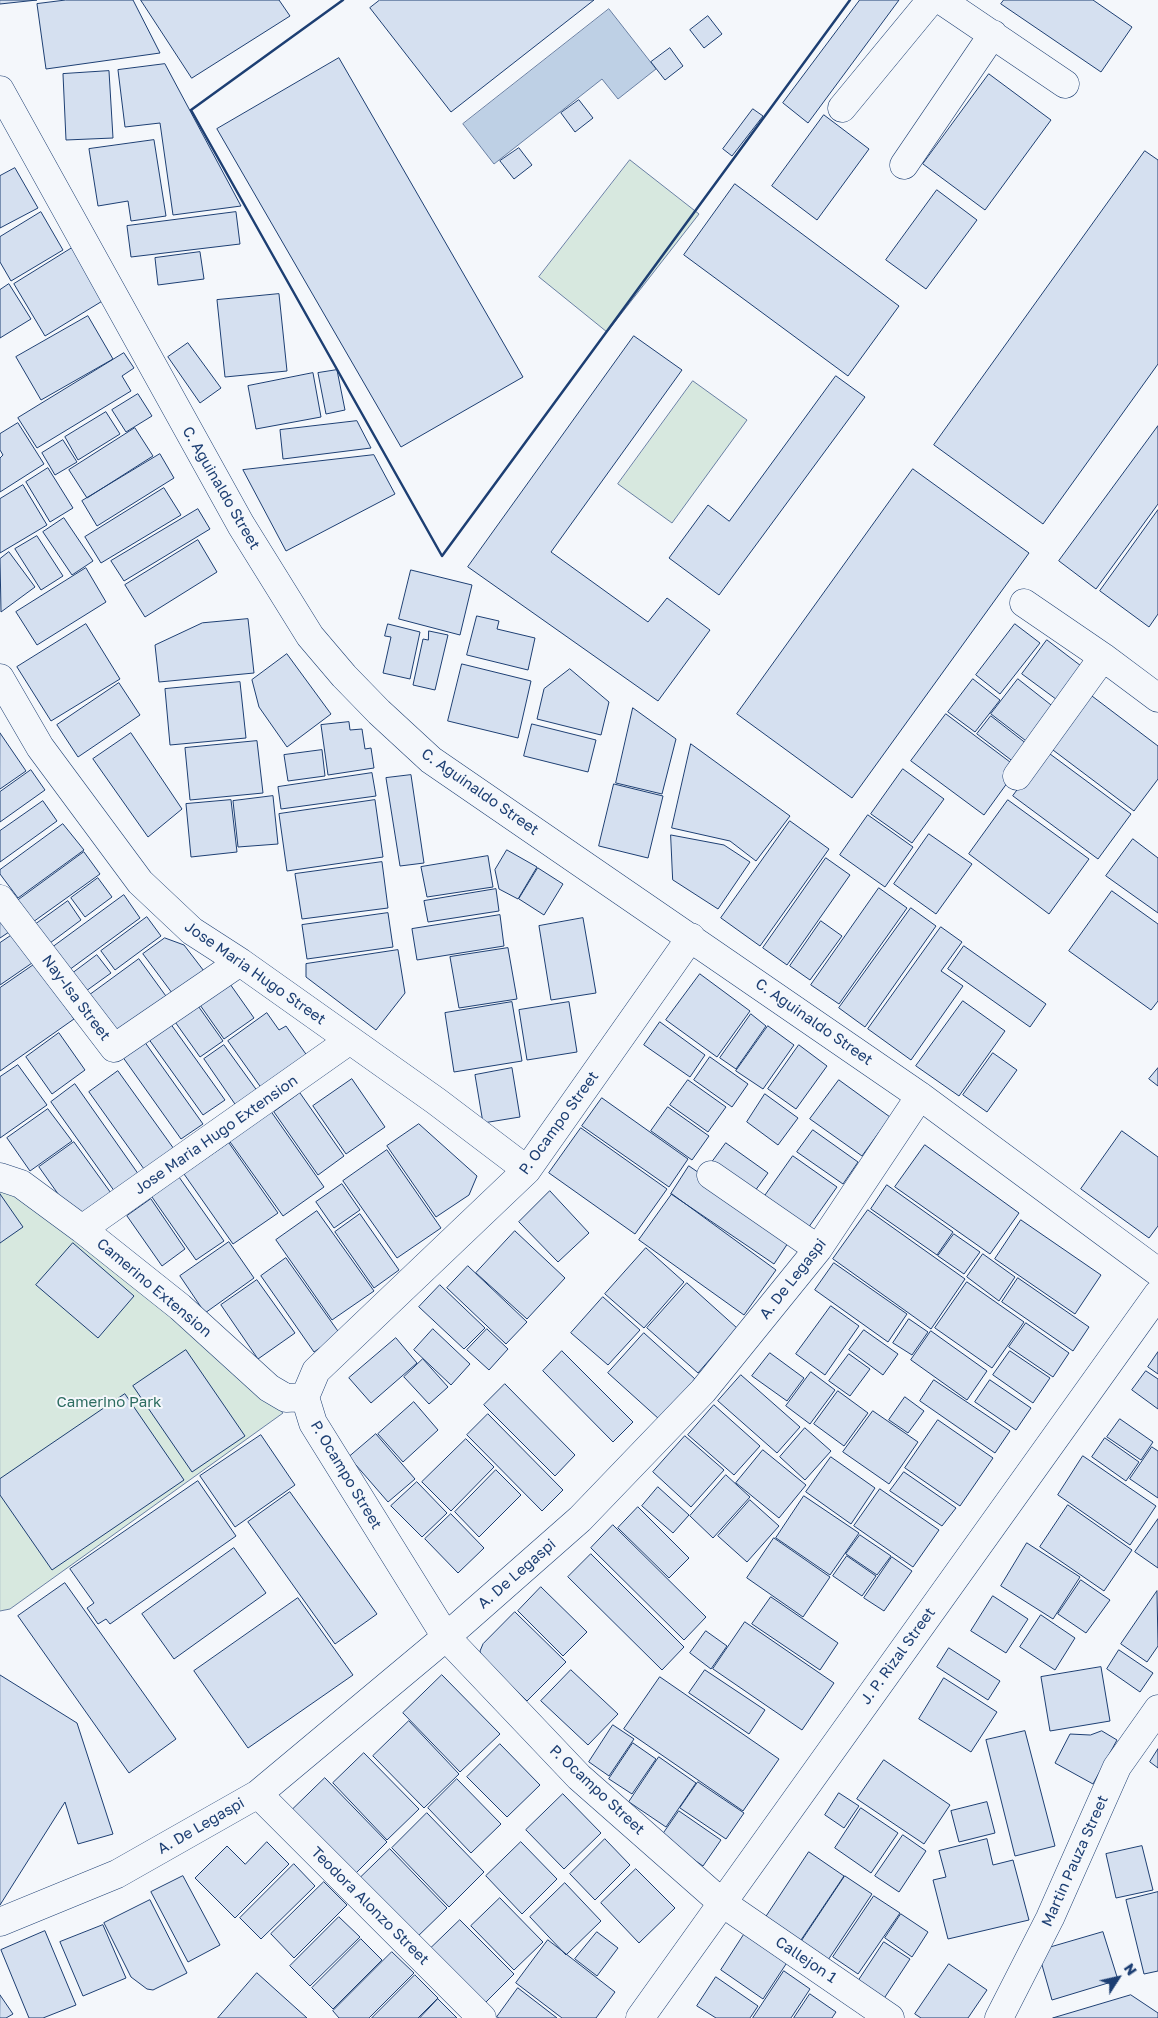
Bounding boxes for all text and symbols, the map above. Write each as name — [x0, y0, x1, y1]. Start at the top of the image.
street label: C. Aguinaldo Street — [178, 423, 264, 553]
street label: C. Aguinaldo Street — [418, 745, 542, 839]
street label: Jose Maria Hugo Street — [181, 917, 329, 1029]
street label: Nay-Isa Street — [38, 952, 114, 1044]
street label: C. Aguinaldo Street — [752, 975, 876, 1069]
street label: P. Ocampo Street — [515, 1068, 603, 1178]
street label: Jose Maria Hugo Extension — [131, 1072, 301, 1198]
street label: Camerino Extension — [93, 1235, 215, 1341]
street label: A. De Legaspi — [756, 1235, 830, 1323]
park label: Camerino Park — [57, 1393, 161, 1411]
street label: P. Ocampo Street — [307, 1417, 385, 1533]
street label: A. De Legaspi — [474, 1535, 560, 1613]
street label: J. P. Rizal Street — [857, 1604, 939, 1708]
street label: P. Ocampo Street — [546, 1741, 648, 1839]
street label: Martin Pauza Street — [1038, 1792, 1112, 1930]
street label: A. De Legaspi — [154, 1794, 248, 1858]
street label: Teodora Alonzo Street — [307, 1843, 433, 1969]
street label: Callejon 1 — [772, 1933, 840, 1987]
north arrow — [1093, 1953, 1143, 2003]
text: N — [1121, 1960, 1141, 1978]

